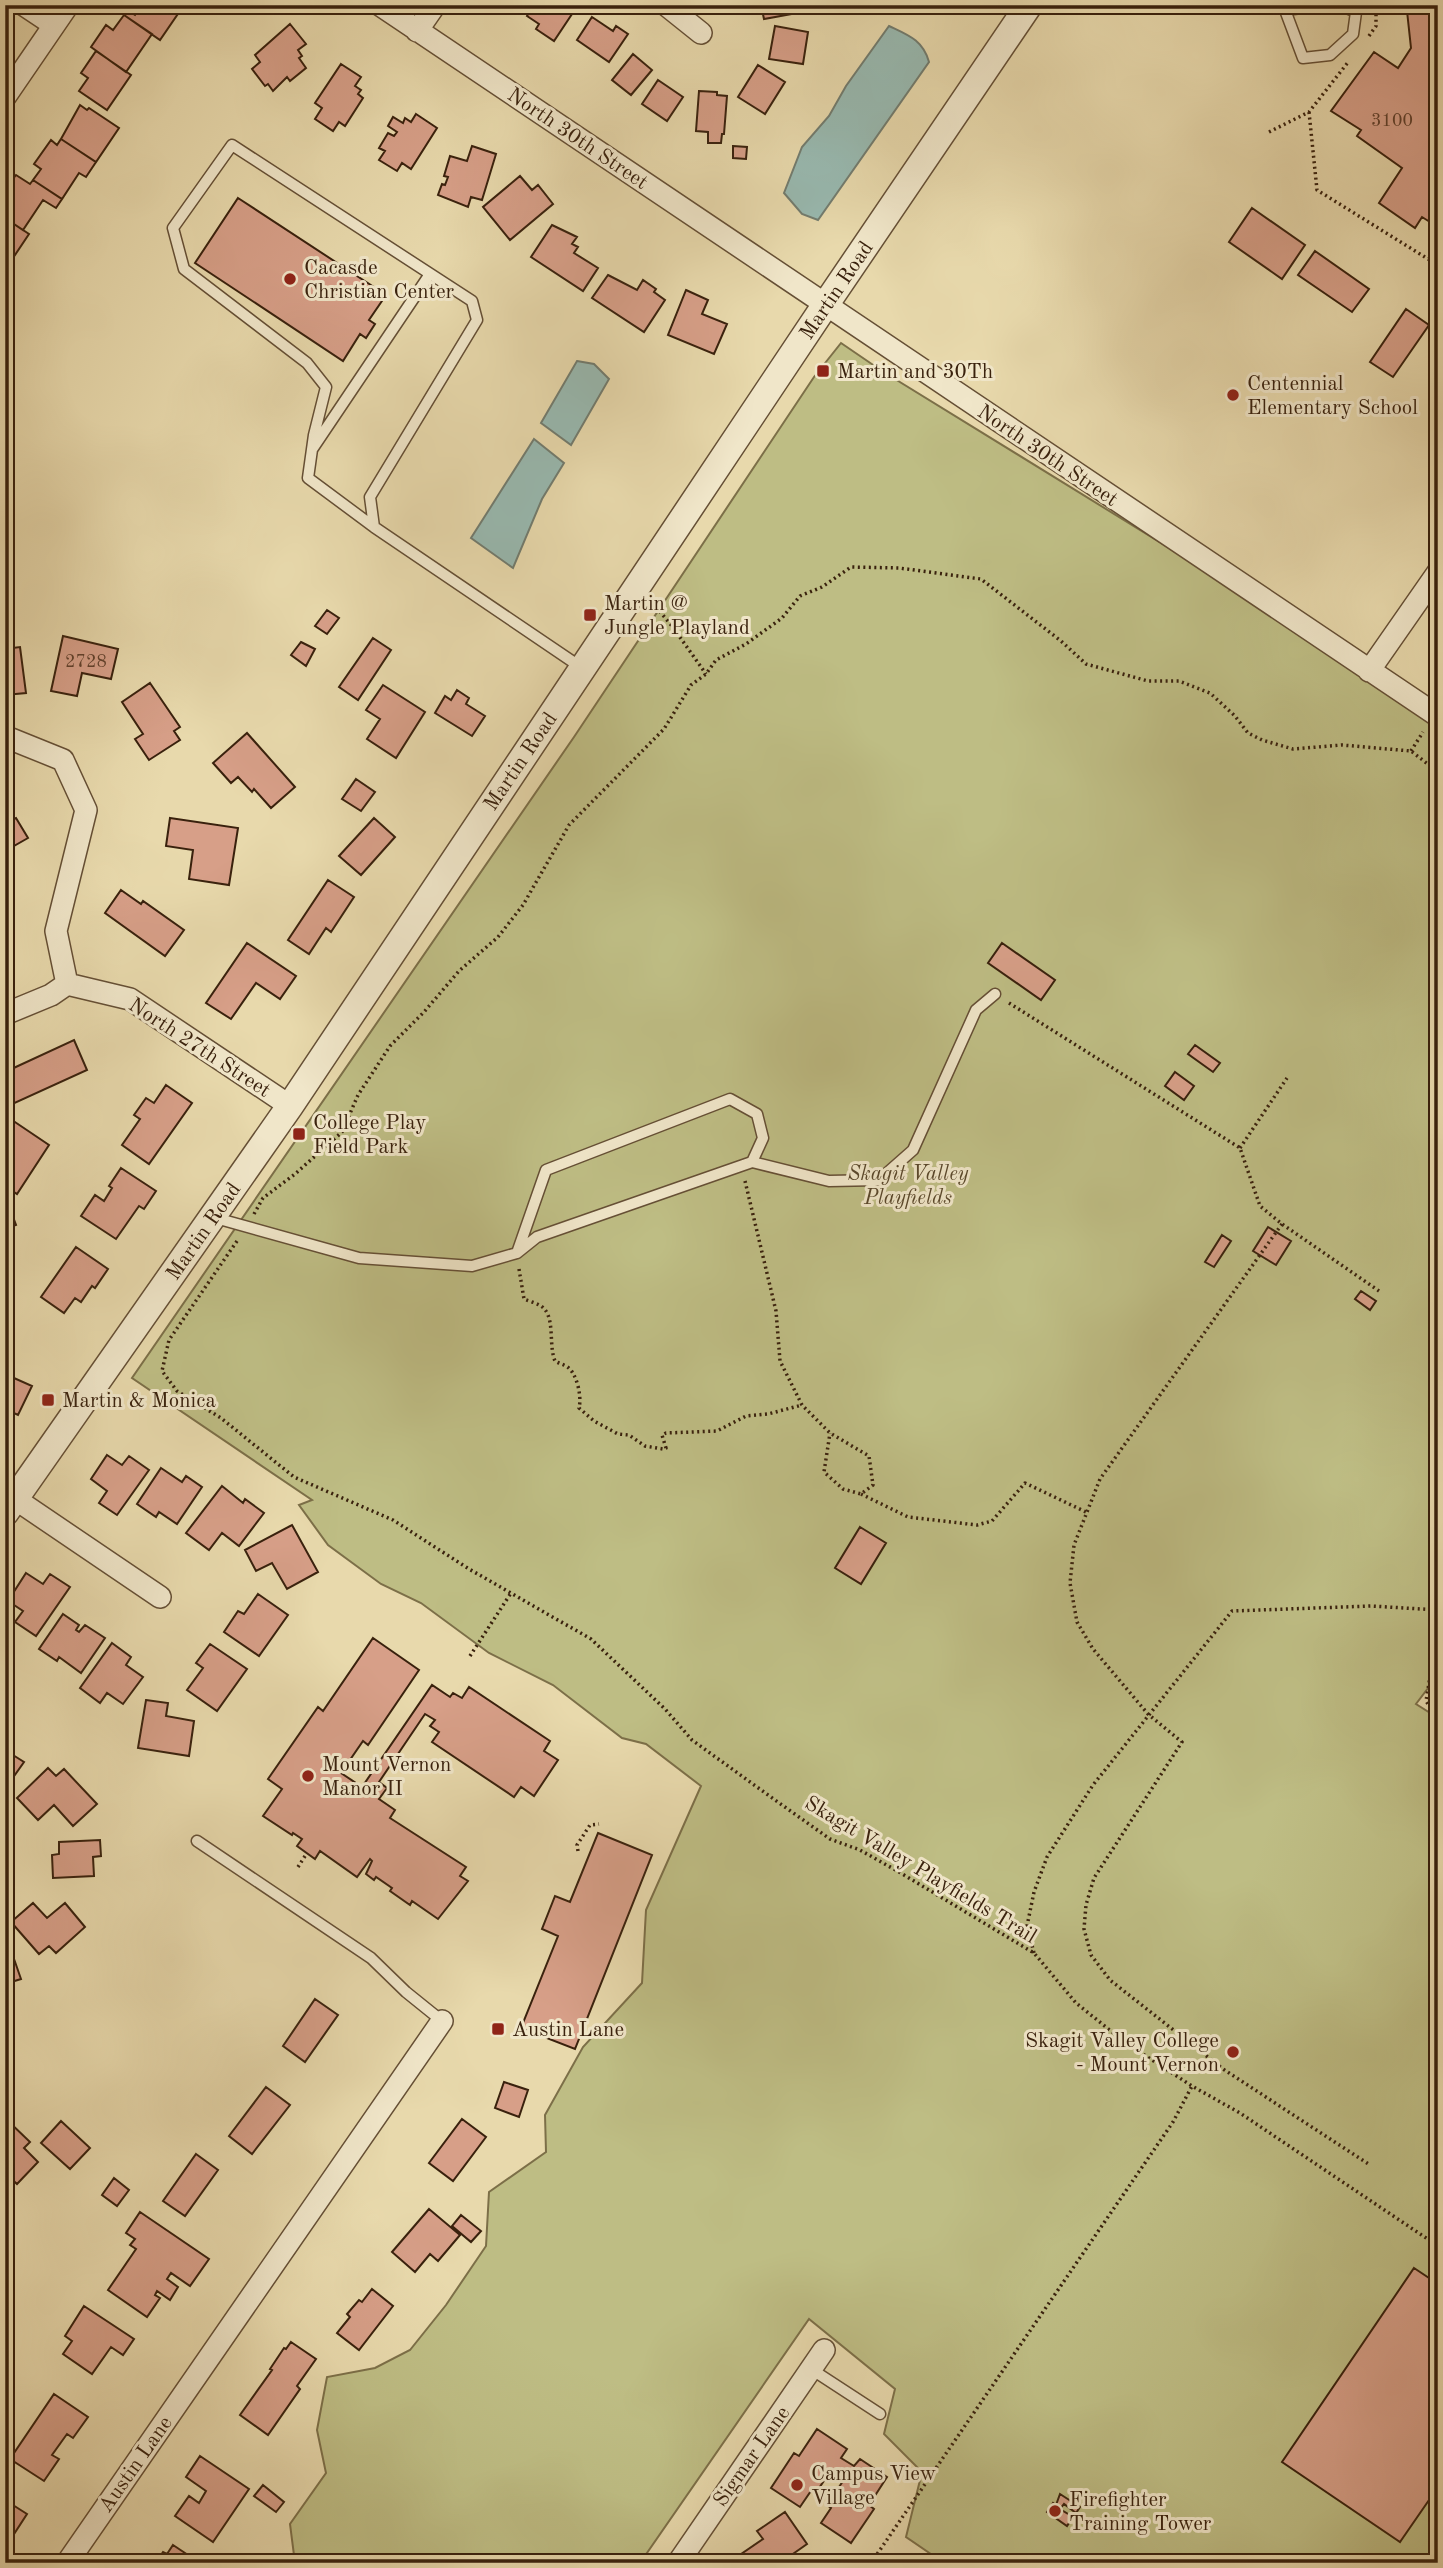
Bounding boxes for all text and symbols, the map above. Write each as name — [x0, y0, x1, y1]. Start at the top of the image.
street label: North 30th Street — [503, 85, 651, 194]
house number: 3100 — [1371, 112, 1413, 130]
street label: Martin Road — [797, 238, 878, 344]
place label: Cacasde Christian Center — [304, 258, 455, 303]
marker: Cacasde Christian Center — [282, 271, 298, 287]
place label: Martin and 30Th — [837, 362, 993, 383]
marker: Martin and 30Th — [815, 363, 831, 379]
place label: Centennial Elementary School — [1247, 374, 1418, 419]
marker: Centennial Elementary School — [1225, 387, 1241, 403]
street label: North 30th Street — [973, 402, 1121, 511]
place label: Martin @ Jungle Playland — [604, 594, 750, 639]
marker: Martin @ Jungle Playland — [582, 607, 598, 623]
house number: 2728 — [65, 653, 107, 671]
street label: Martin Road — [481, 709, 562, 815]
street label: North 27th Street — [124, 995, 274, 1102]
place label: College Play Field Park — [313, 1113, 426, 1158]
marker: College Play Field Park — [291, 1126, 307, 1142]
park label: Skagit Valley Playfields — [847, 1164, 969, 1209]
street label: Martin Road — [163, 1179, 245, 1284]
place label: Martin & Monica — [62, 1391, 216, 1412]
marker: Martin & Monica — [40, 1392, 56, 1408]
place label: Mount Vernon Manor II — [322, 1755, 451, 1800]
marker: Mount Vernon Manor II — [300, 1768, 316, 1784]
street label: Skagit Valley Playfields Trail — [801, 1793, 1040, 1948]
place label: Austin Lane — [512, 2020, 624, 2041]
marker: Austin Lane — [490, 2021, 506, 2037]
place label: Skagit Valley College - Mount Vernon — [1025, 2031, 1219, 2076]
marker: Skagit Valley College - Mount Vernon — [1225, 2044, 1241, 2060]
street label: Sigmar Lane — [710, 2403, 794, 2511]
street label: Austin Lane — [95, 2413, 177, 2517]
place label: Campus View Village — [811, 2464, 936, 2509]
marker: Campus View Village — [789, 2477, 805, 2493]
place label: Firefighter Training Tower — [1069, 2490, 1212, 2535]
marker: Firefighter Training Tower — [1047, 2503, 1063, 2519]

